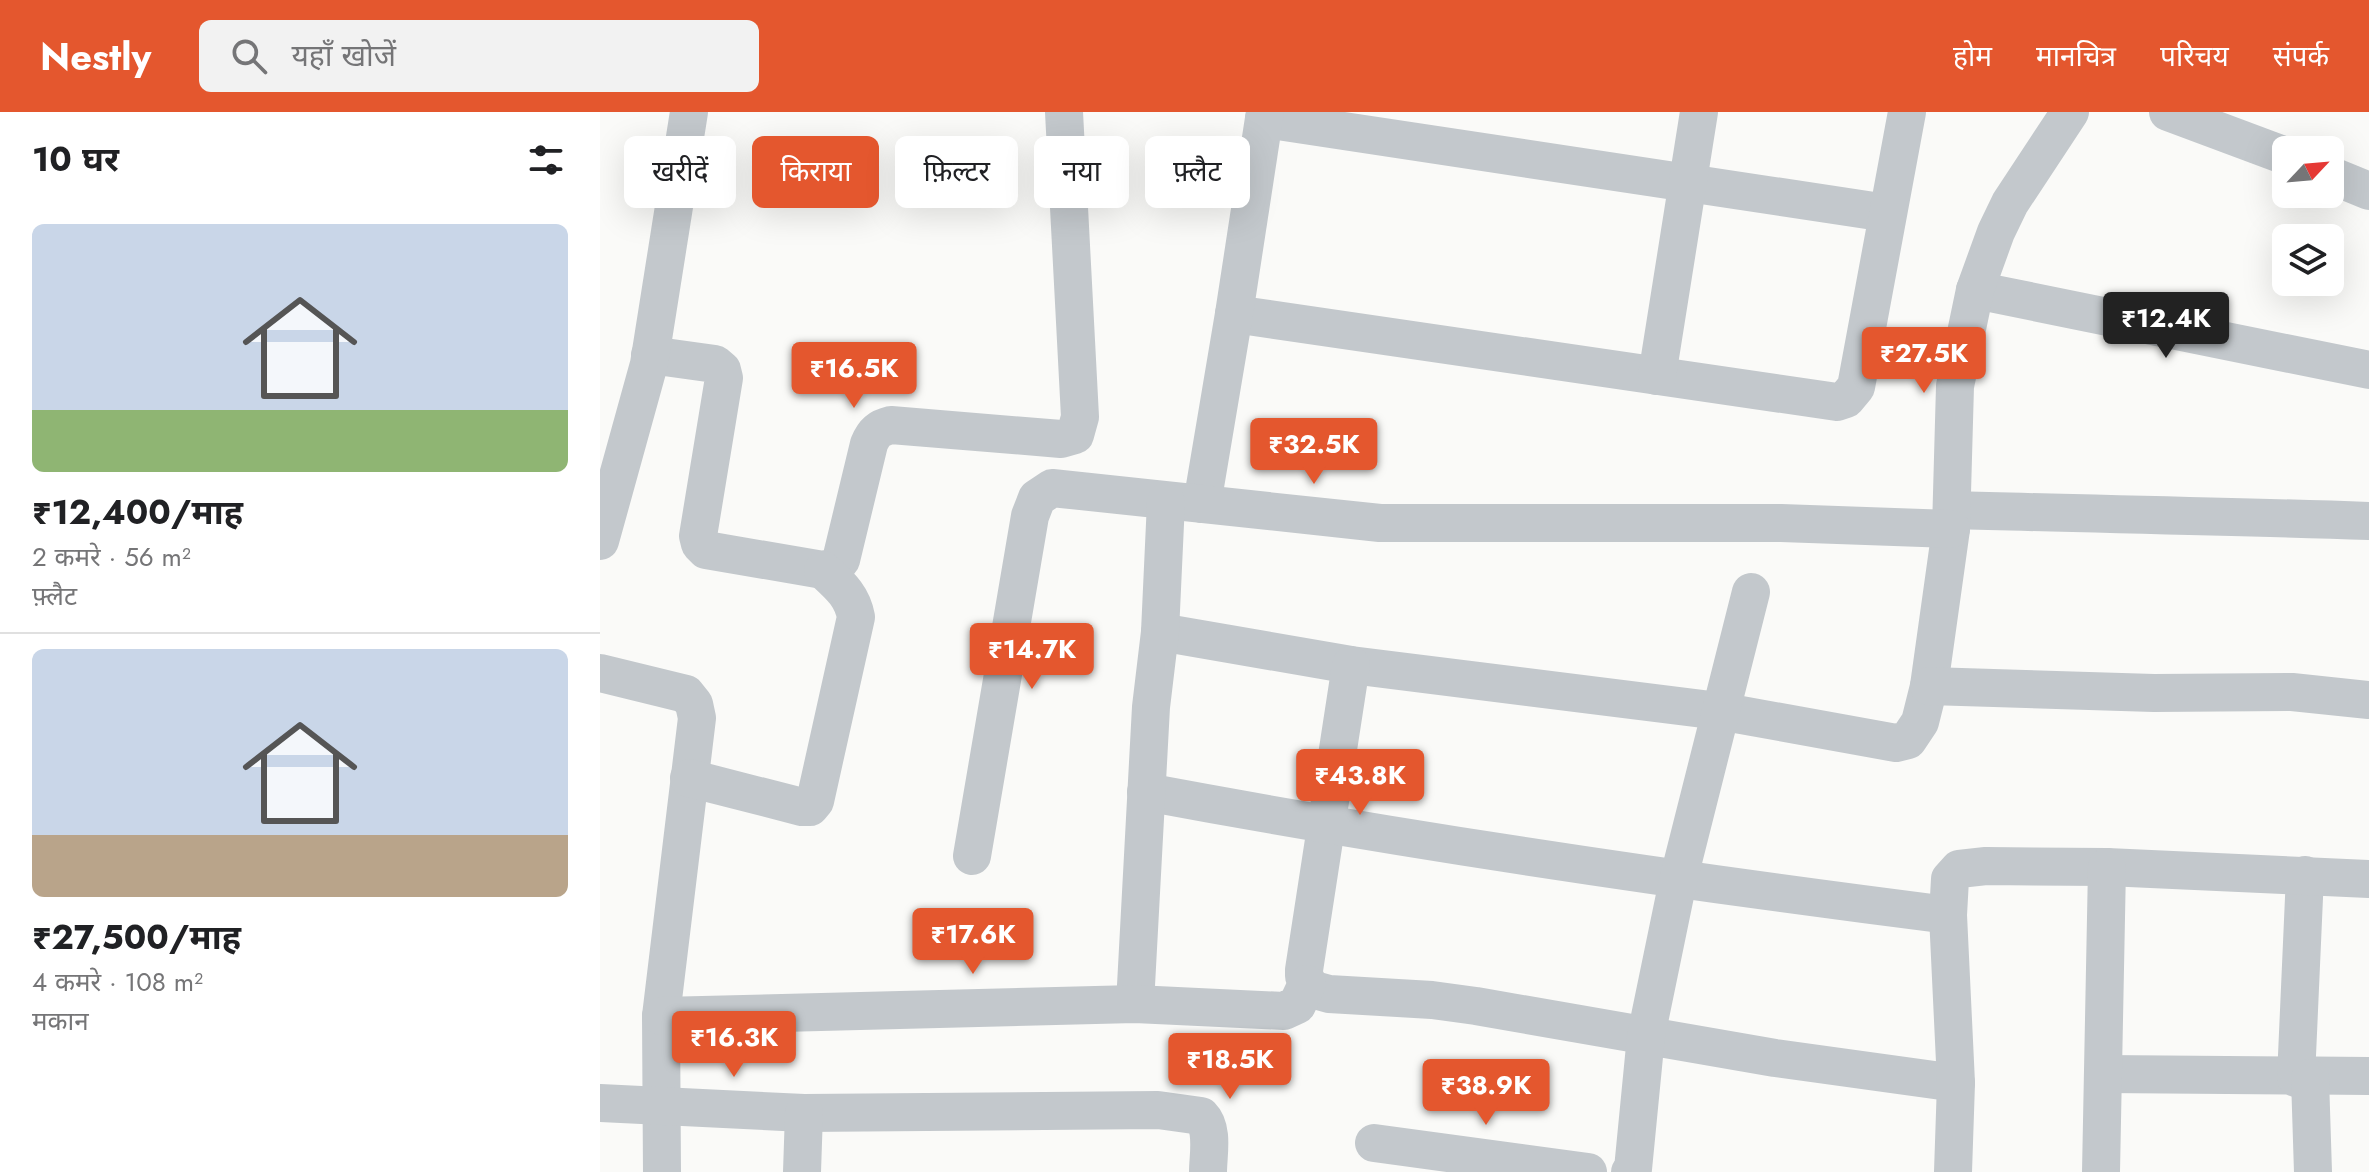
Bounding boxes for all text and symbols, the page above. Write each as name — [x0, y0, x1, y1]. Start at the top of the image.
search box — [199, 20, 759, 92]
text: Nestly — [40, 29, 151, 84]
icon: search — [227, 34, 271, 78]
text: यहाँ खोजें — [291, 34, 396, 77]
text: होम — [1953, 36, 1992, 77]
text: मानचित्र — [2036, 36, 2116, 77]
text: परिचय — [2160, 36, 2229, 77]
text: संपर्क — [2273, 36, 2329, 77]
text: 10 घर — [32, 135, 119, 184]
chip: खरीदें — [624, 136, 736, 208]
chip: किराया — [752, 136, 879, 208]
chip: फ़िल्टर — [895, 136, 1018, 208]
chip: नया — [1034, 136, 1129, 208]
chip: फ़्लैट — [1145, 136, 1250, 208]
north arrow — [2272, 136, 2344, 208]
map controls — [2272, 136, 2344, 296]
icon: filters — [524, 138, 568, 182]
button: layers — [2272, 224, 2344, 296]
icon: home — [228, 276, 372, 420]
pin: ₹12.4K — [2101, 292, 2231, 360]
text: ₹12.4K — [2121, 299, 2211, 337]
pin: ₹27.5K — [1859, 327, 1989, 395]
text: ₹27.5K — [1880, 334, 1968, 372]
pin: ₹16.5K — [789, 342, 919, 410]
text: ₹16.5K — [810, 349, 898, 387]
pin: ₹32.5K — [1249, 418, 1379, 486]
text: ₹32.5K — [1268, 425, 1360, 463]
text: ₹12,400/माह — [32, 488, 243, 537]
text: 2 कमरे · 56 m² — [32, 538, 191, 576]
text: फ़्लैट — [32, 577, 77, 615]
pin: ₹14.7K — [967, 623, 1097, 691]
text: ₹14.7K — [988, 630, 1076, 668]
icon: home — [228, 701, 372, 845]
pin: ₹43.8K — [1295, 749, 1425, 817]
text: ₹43.8K — [1314, 756, 1406, 794]
pin: ₹17.6K — [908, 908, 1038, 976]
text: ₹27,500/माह — [32, 913, 241, 962]
text: ₹17.6K — [930, 915, 1016, 953]
text: 4 कमरे · 108 m² — [32, 963, 203, 1001]
text: मकान — [32, 1002, 89, 1040]
pin: ₹16.3K — [669, 1011, 799, 1079]
text: ₹16.3K — [690, 1018, 778, 1056]
pin: ₹18.5K — [1165, 1033, 1295, 1101]
text: ₹18.5K — [1186, 1040, 1274, 1078]
pin: ₹38.9K — [1421, 1059, 1551, 1127]
text: ₹38.9K — [1441, 1066, 1531, 1104]

